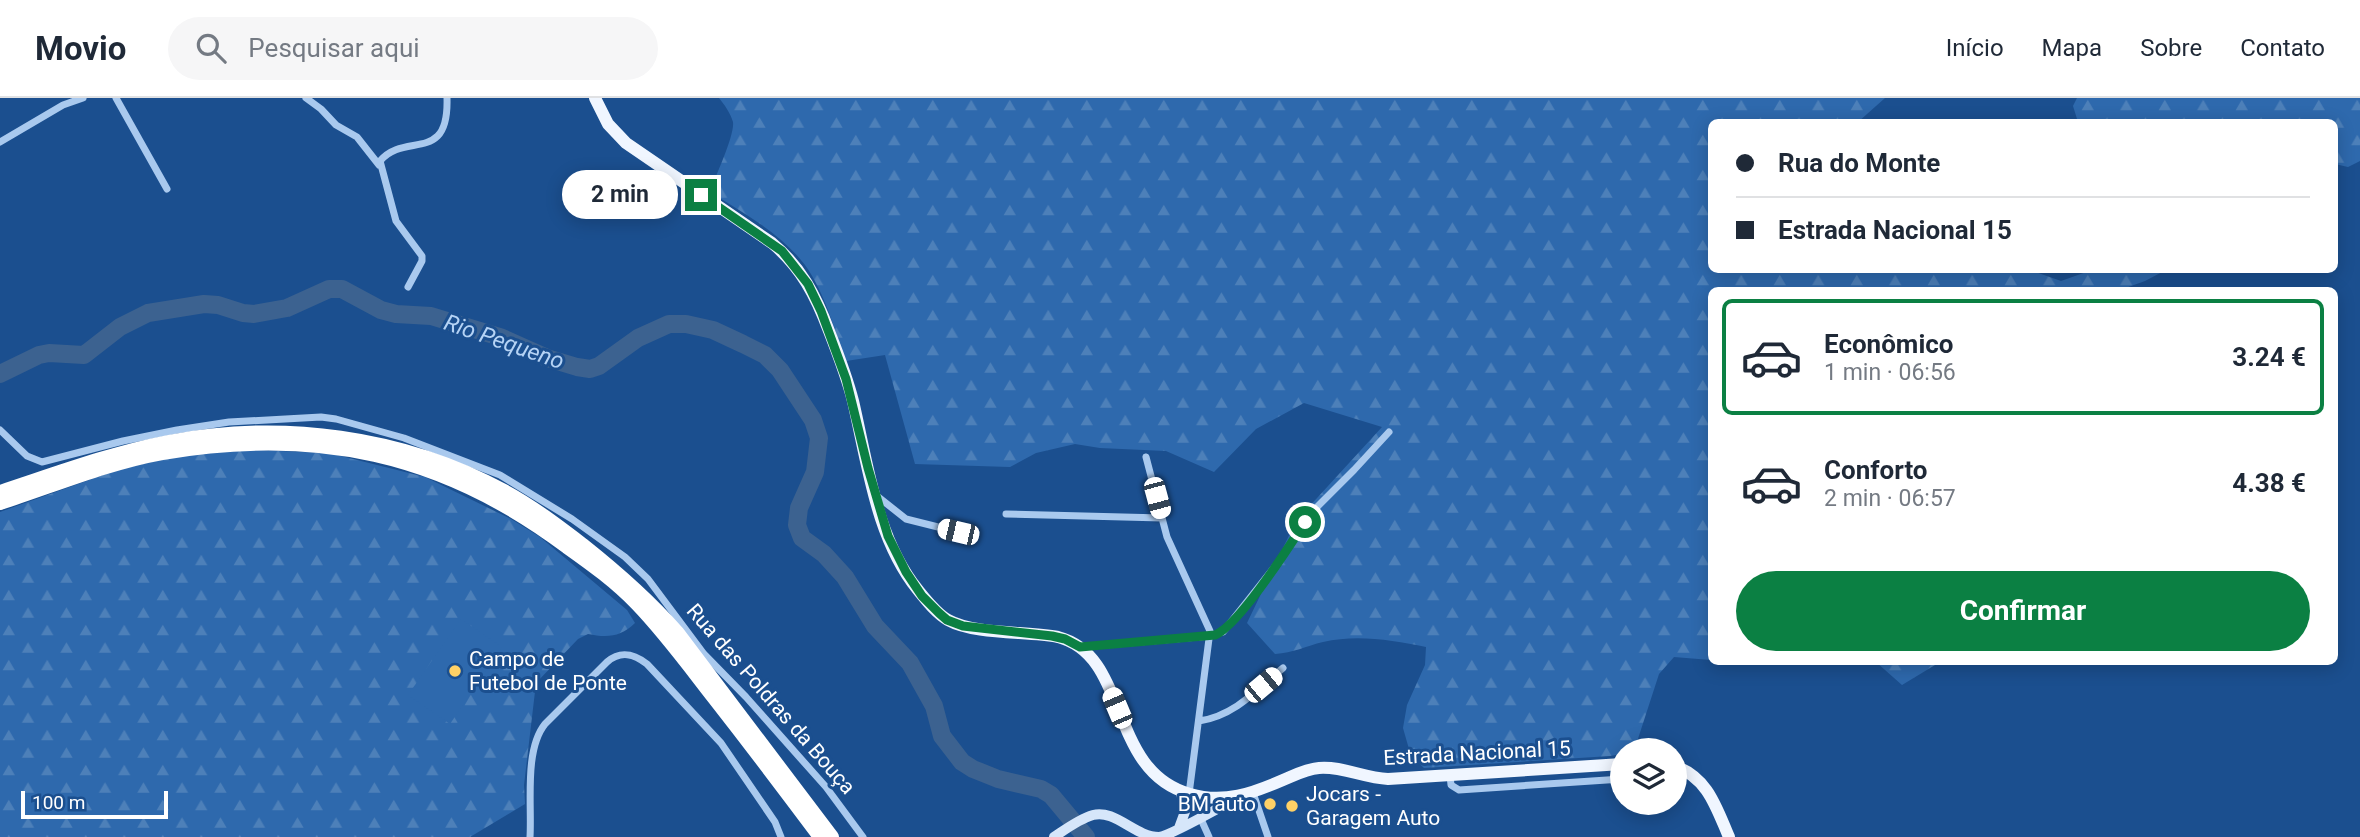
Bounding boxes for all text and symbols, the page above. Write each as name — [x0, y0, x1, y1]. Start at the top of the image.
search box — [168, 17, 658, 80]
text: Movio — [35, 29, 126, 68]
icon: search — [192, 29, 230, 67]
text: Pesquisar aqui — [248, 33, 420, 63]
text: Início — [1946, 34, 2004, 62]
text: Mapa — [2042, 34, 2102, 62]
text: Sobre — [2140, 34, 2202, 62]
text: Contato — [2240, 34, 2325, 62]
text: Rua do Monte — [1778, 148, 1940, 178]
callout: 2 min — [561, 170, 676, 220]
route end — [685, 179, 717, 211]
text: 2 min — [591, 181, 649, 208]
text: Estrada Nacional 15 — [1778, 215, 2012, 245]
water label: Rio Pequeno — [440, 309, 568, 375]
icon: car — [1740, 326, 1803, 389]
text: Econômico — [1824, 329, 1953, 359]
text: 3.24 € — [2232, 342, 2306, 372]
text: 1 min · 06:56 — [1824, 359, 1956, 386]
icon: car — [1740, 452, 1803, 515]
text: Conforto — [1824, 455, 1928, 485]
text: 4.38 € — [2232, 468, 2306, 498]
car — [1142, 475, 1173, 521]
text: 2 min · 06:57 — [1824, 485, 1956, 512]
route start — [1289, 506, 1321, 538]
car — [936, 517, 981, 547]
button: Confirmar — [1736, 571, 2310, 651]
street label: Rua das Poldras da Bouça — [682, 599, 860, 799]
place label: Campo de Futebol de Ponte — [469, 647, 627, 695]
marker: Campo de Futebol de Ponte — [447, 663, 463, 679]
car — [1241, 663, 1286, 707]
car — [1100, 685, 1135, 731]
street label: Estrada Nacional 15 — [1383, 736, 1571, 770]
map controls — [1610, 738, 1687, 815]
button: layers — [1610, 738, 1687, 815]
place label: Jocars - Garagem Auto — [1306, 782, 1440, 830]
scale bar — [21, 788, 168, 820]
text: 100 m — [32, 791, 85, 814]
place label: BM auto — [1178, 792, 1256, 816]
marker: BM auto — [1262, 796, 1278, 812]
marker: Jocars - Garagem Auto — [1284, 798, 1300, 814]

